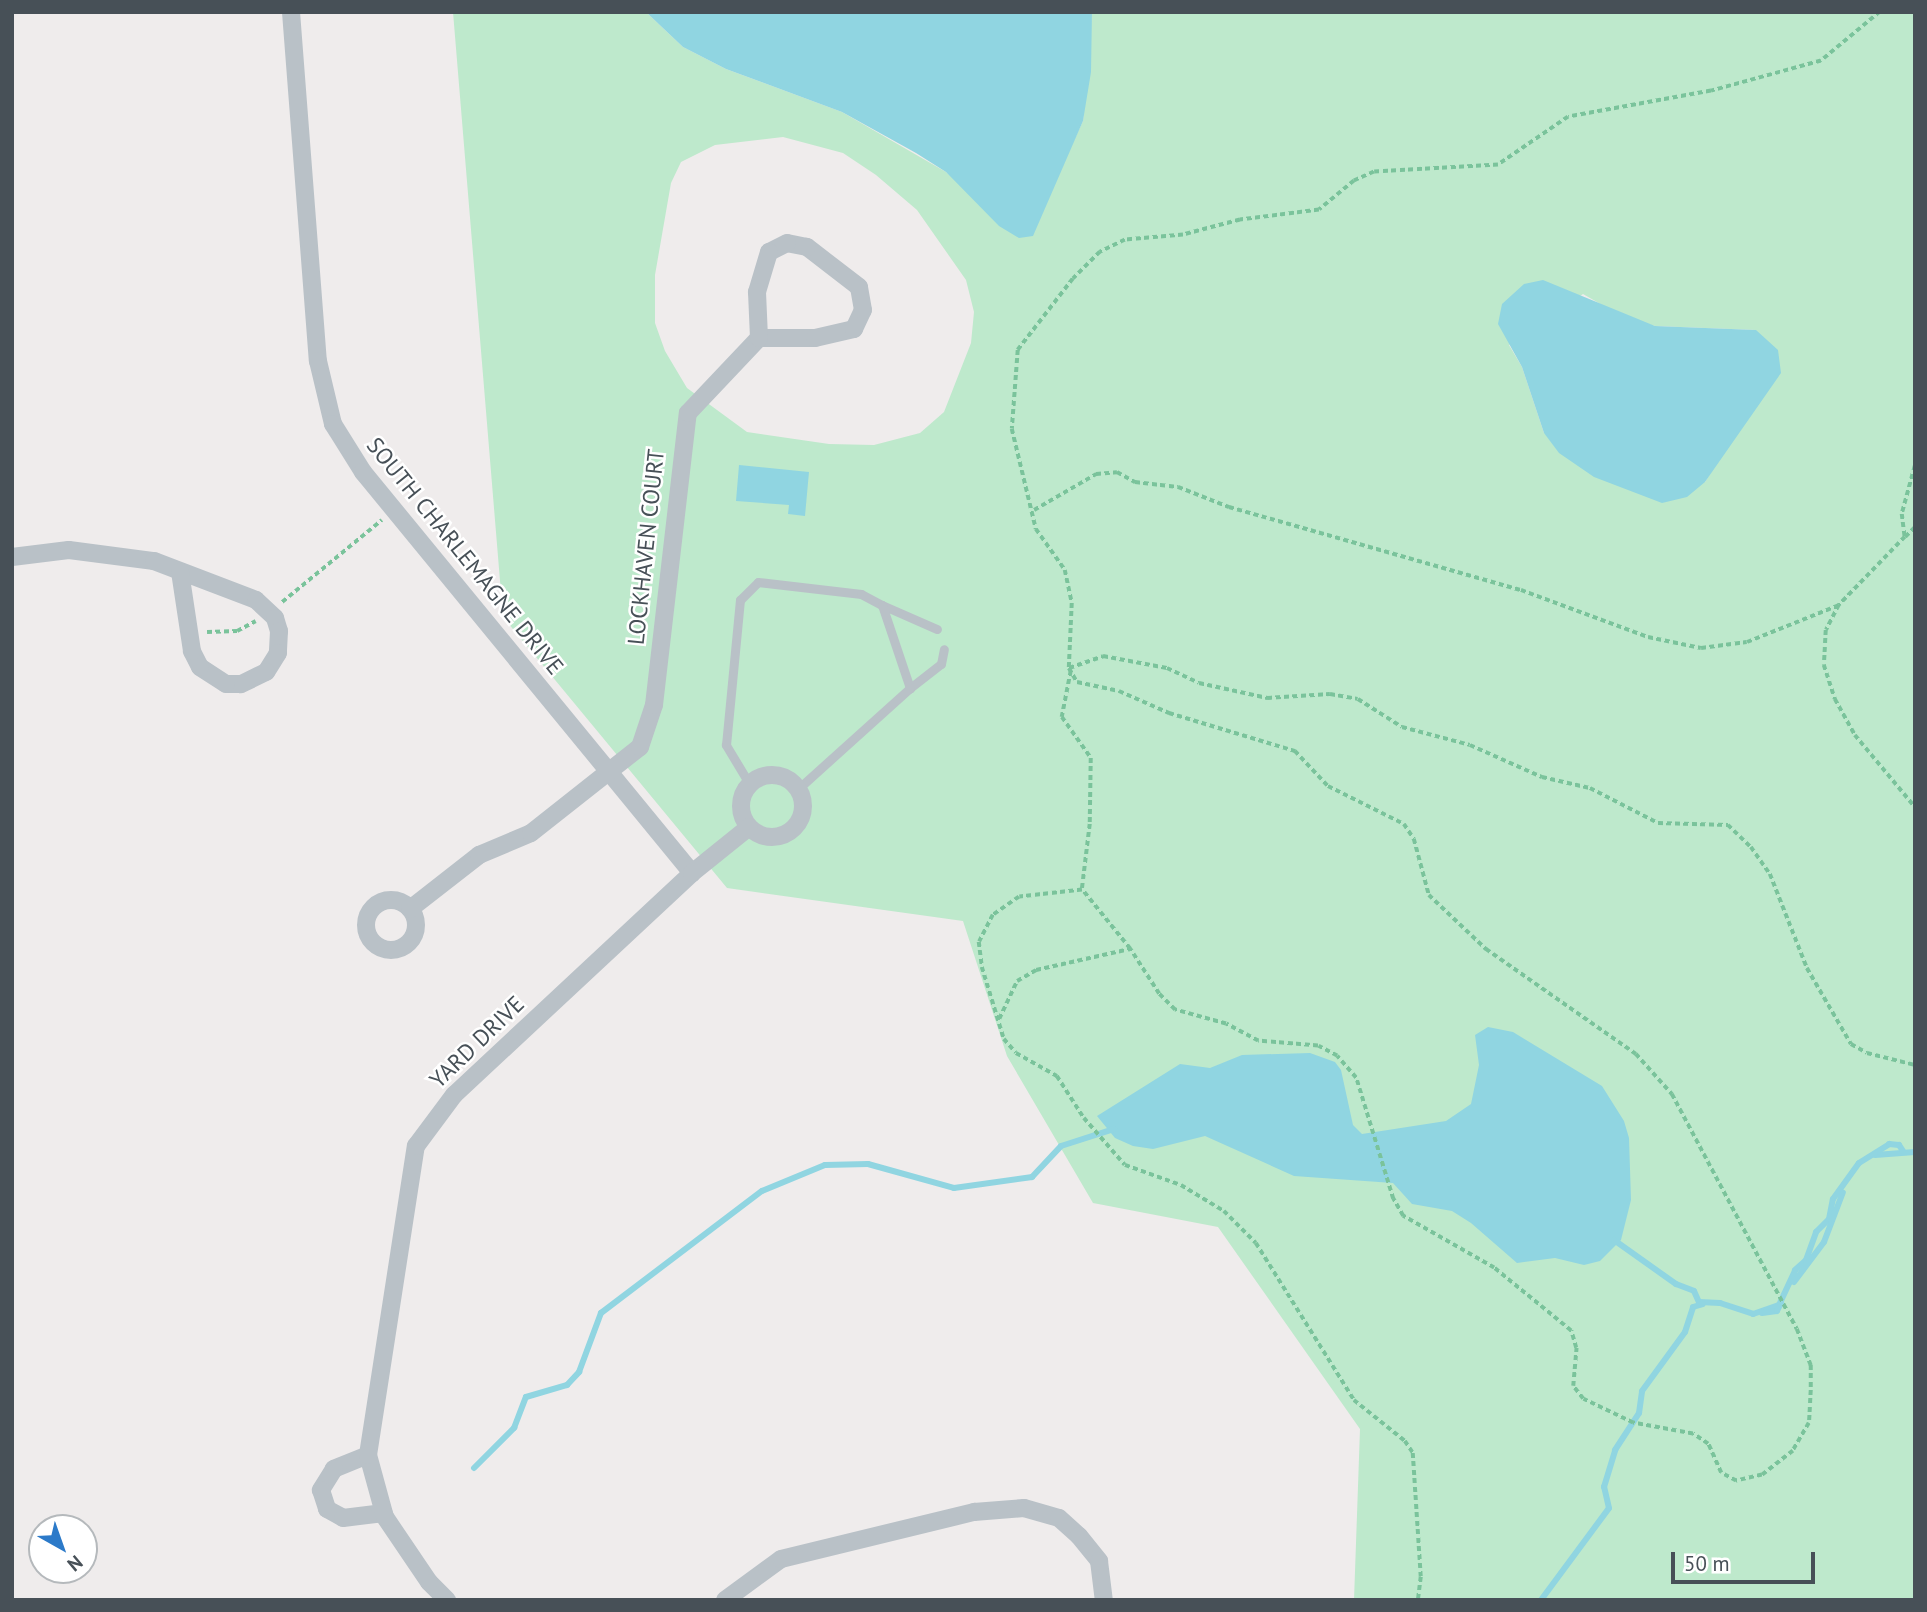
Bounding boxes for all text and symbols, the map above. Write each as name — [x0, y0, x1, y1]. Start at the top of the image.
street label: SOUTH CHARLEMAGNE DRIVE — [361, 432, 569, 680]
street label: LOCKHAVEN COURT — [622, 448, 670, 646]
street label: YARD DRIVE — [424, 990, 530, 1094]
north arrow — [28, 1514, 98, 1584]
scale bar — [1675, 1538, 1818, 1582]
text: N — [63, 1550, 88, 1577]
text: 50 m — [1684, 1550, 1730, 1577]

